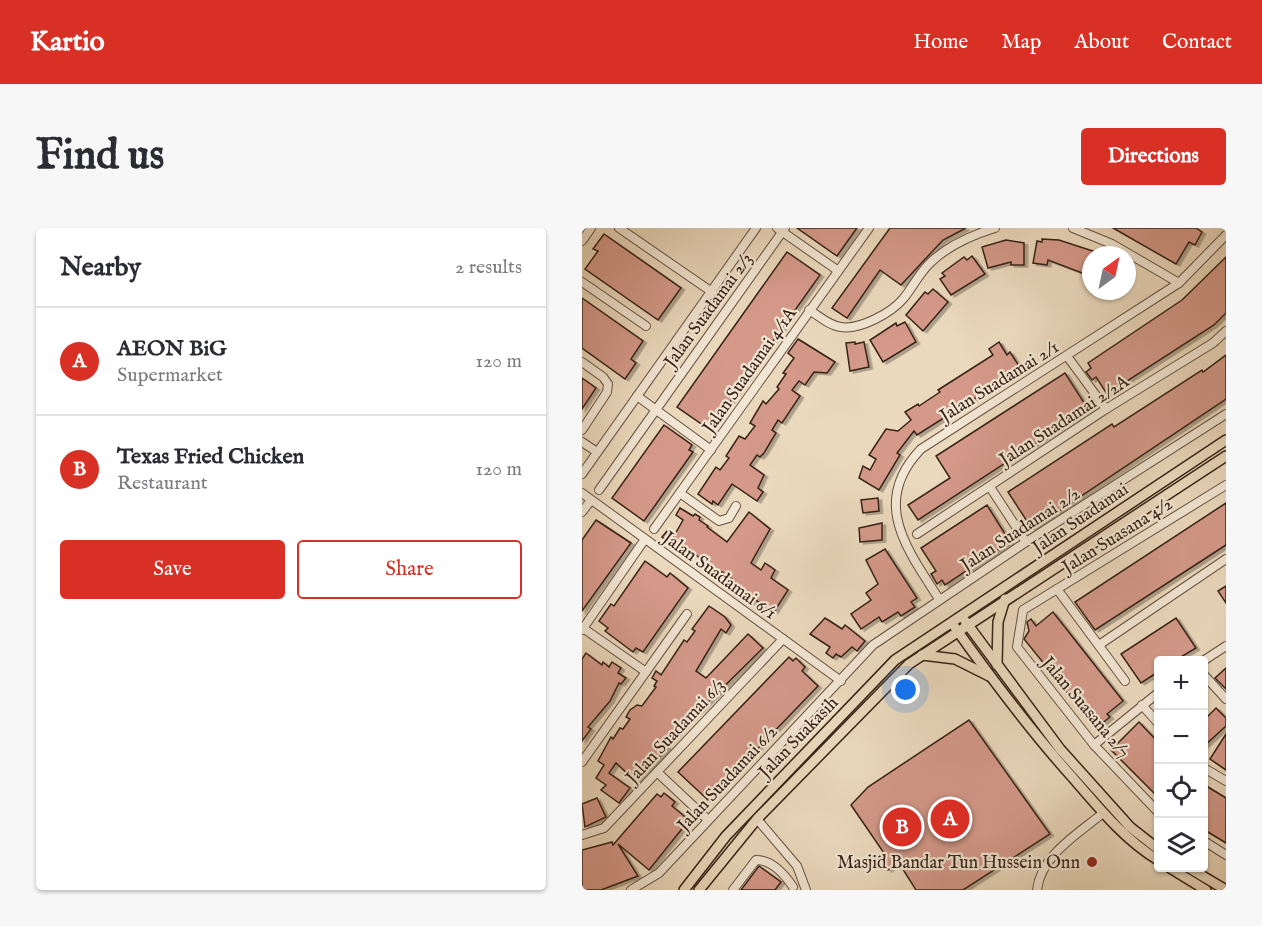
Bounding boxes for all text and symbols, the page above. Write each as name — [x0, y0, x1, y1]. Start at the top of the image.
text: Kartio — [30, 25, 105, 60]
text: Home — [913, 29, 968, 56]
text: Map — [1001, 29, 1041, 56]
text: About — [1074, 29, 1129, 56]
text: Contact — [1162, 29, 1232, 56]
button: Directions — [1081, 128, 1226, 185]
text: Find us — [36, 130, 164, 183]
north arrow — [1082, 246, 1136, 300]
street label: Jalan Suadamai 2/3 — [659, 249, 759, 374]
text: Nearby — [60, 251, 141, 284]
text: 2 results — [455, 255, 522, 280]
street label: Jalan Suadamai 4/1A — [697, 303, 803, 440]
text: AEON BiG — [117, 335, 227, 363]
street label: Jalan Suadamai 2/1 — [934, 336, 1064, 429]
text: A — [73, 349, 86, 374]
text: 120 m — [476, 349, 522, 374]
text: Supermarket — [117, 363, 223, 388]
street label: Jalan Suadamai 2/2A — [994, 370, 1135, 473]
text: Texas Fried Chicken — [117, 443, 304, 471]
text: B — [73, 457, 86, 482]
text: 120 m — [476, 457, 522, 482]
text: Restaurant — [117, 471, 208, 496]
street label: Jalan Suadamai — [1027, 479, 1133, 561]
street label: Jalan Suadamai 2/2 — [955, 483, 1085, 579]
street label: Jalan Suasana 4/2 — [1057, 493, 1177, 580]
street label: Jalan Suadamai 6/1 — [656, 526, 781, 625]
button: Save — [60, 540, 285, 599]
button: Share — [297, 540, 522, 599]
street label: Jalan Suasana 2/7 — [1034, 651, 1134, 763]
map controls — [1154, 656, 1208, 872]
button: + — [1154, 656, 1208, 710]
street label: Jalan Suadamai 6/3 — [620, 675, 731, 791]
your location — [891, 675, 920, 704]
street label: Jalan Suakasih — [753, 692, 844, 785]
button: − — [1154, 710, 1208, 764]
street label: Jalan Suadamai 6/2 — [672, 721, 783, 838]
button: locate — [1154, 764, 1208, 818]
pin: A — [930, 796, 970, 842]
pin: B — [882, 804, 922, 850]
button: layers — [1154, 818, 1208, 872]
place label: Masjid Bandar Tun Hussein Onn — [837, 852, 1080, 875]
marker: Masjid Bandar Tun Hussein Onn — [1085, 855, 1099, 869]

